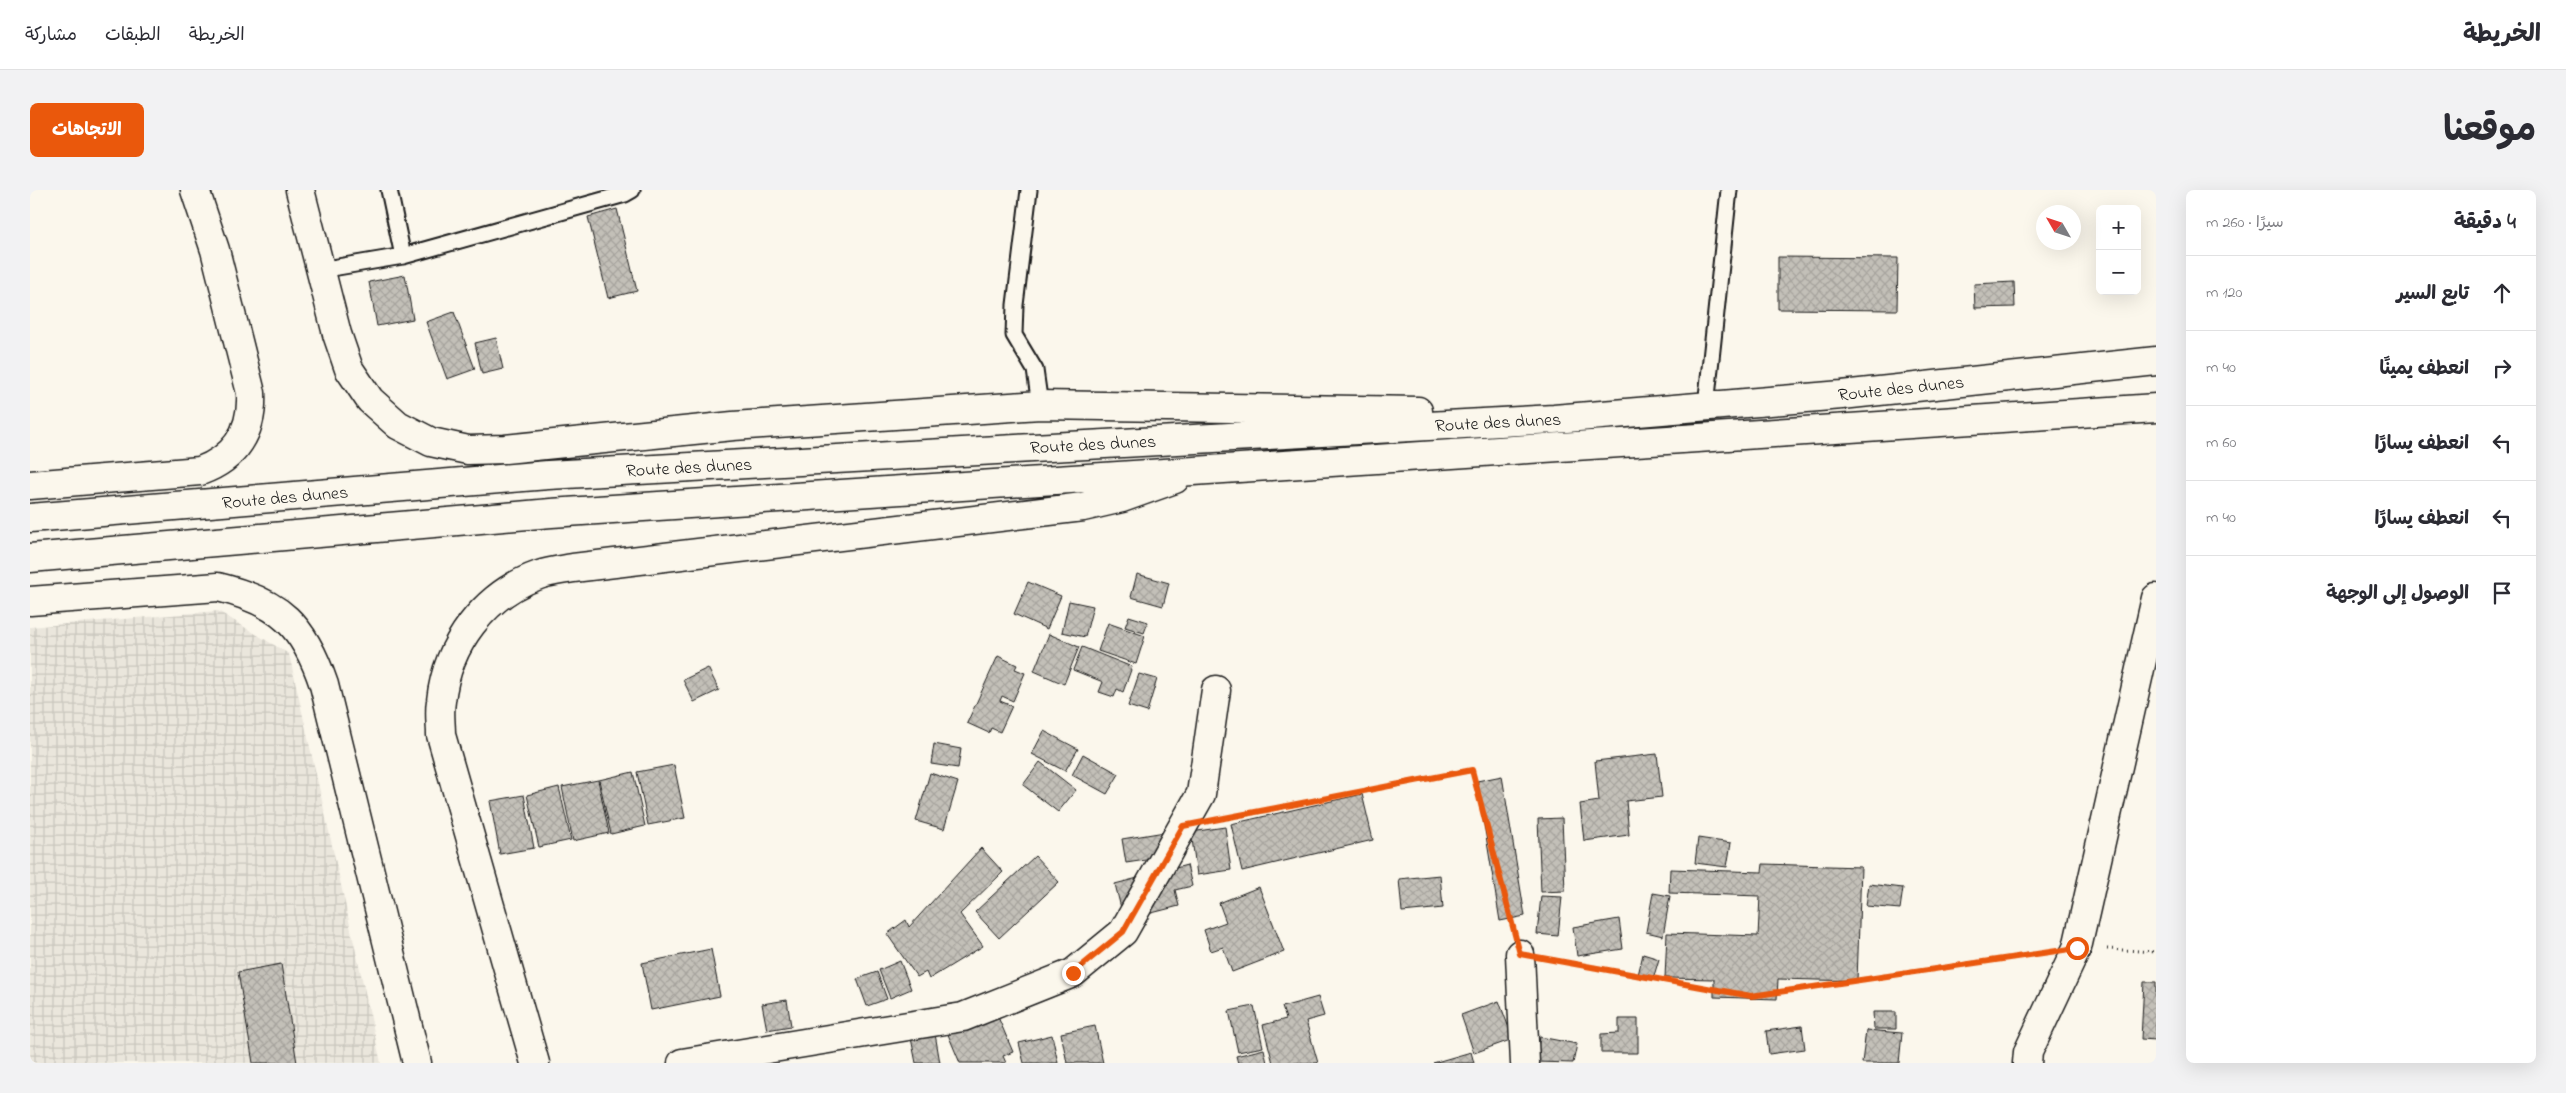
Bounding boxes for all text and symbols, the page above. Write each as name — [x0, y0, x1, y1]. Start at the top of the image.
text: الخريطة — [2463, 18, 2541, 53]
text: مشاركة — [25, 23, 77, 49]
text: الطبقات — [105, 23, 161, 49]
text: الخريطة — [189, 23, 245, 49]
button: الاتجاهات — [30, 103, 144, 157]
text: موقعنا — [2443, 106, 2536, 157]
north arrow — [2036, 205, 2081, 250]
map controls — [2096, 205, 2141, 295]
button: + — [2096, 205, 2141, 250]
text: 4 دقيقة — [2454, 208, 2516, 238]
text: سيرًا · 260 m — [2206, 211, 2284, 235]
button: − — [2096, 250, 2141, 295]
icon: ahead — [2488, 279, 2516, 307]
text: 120 m — [2206, 281, 2242, 305]
text: تابع السير — [2397, 281, 2469, 308]
icon: right — [2488, 354, 2516, 382]
text: 40 m — [2206, 356, 2236, 380]
text: انعطف يمينًا — [2379, 356, 2469, 383]
street label: Route des dunes — [1837, 370, 1965, 410]
street label: Route des dunes — [1434, 408, 1562, 440]
icon: left — [2488, 429, 2516, 457]
street label: Route des dunes — [1029, 430, 1157, 462]
text: 60 m — [2206, 431, 2236, 455]
text: انعطف يسارًا — [2374, 431, 2469, 458]
street label: Route des dunes — [625, 453, 753, 485]
street label: Route des dunes — [221, 481, 349, 517]
icon: left — [2488, 504, 2516, 532]
text: 40 m — [2206, 506, 2236, 530]
text: انعطف يسارًا — [2374, 506, 2469, 533]
icon: arrive — [2488, 579, 2516, 607]
text: الوصول إلى الوجهة — [2326, 581, 2469, 608]
route start — [2066, 937, 2089, 960]
route end — [1062, 962, 1085, 985]

